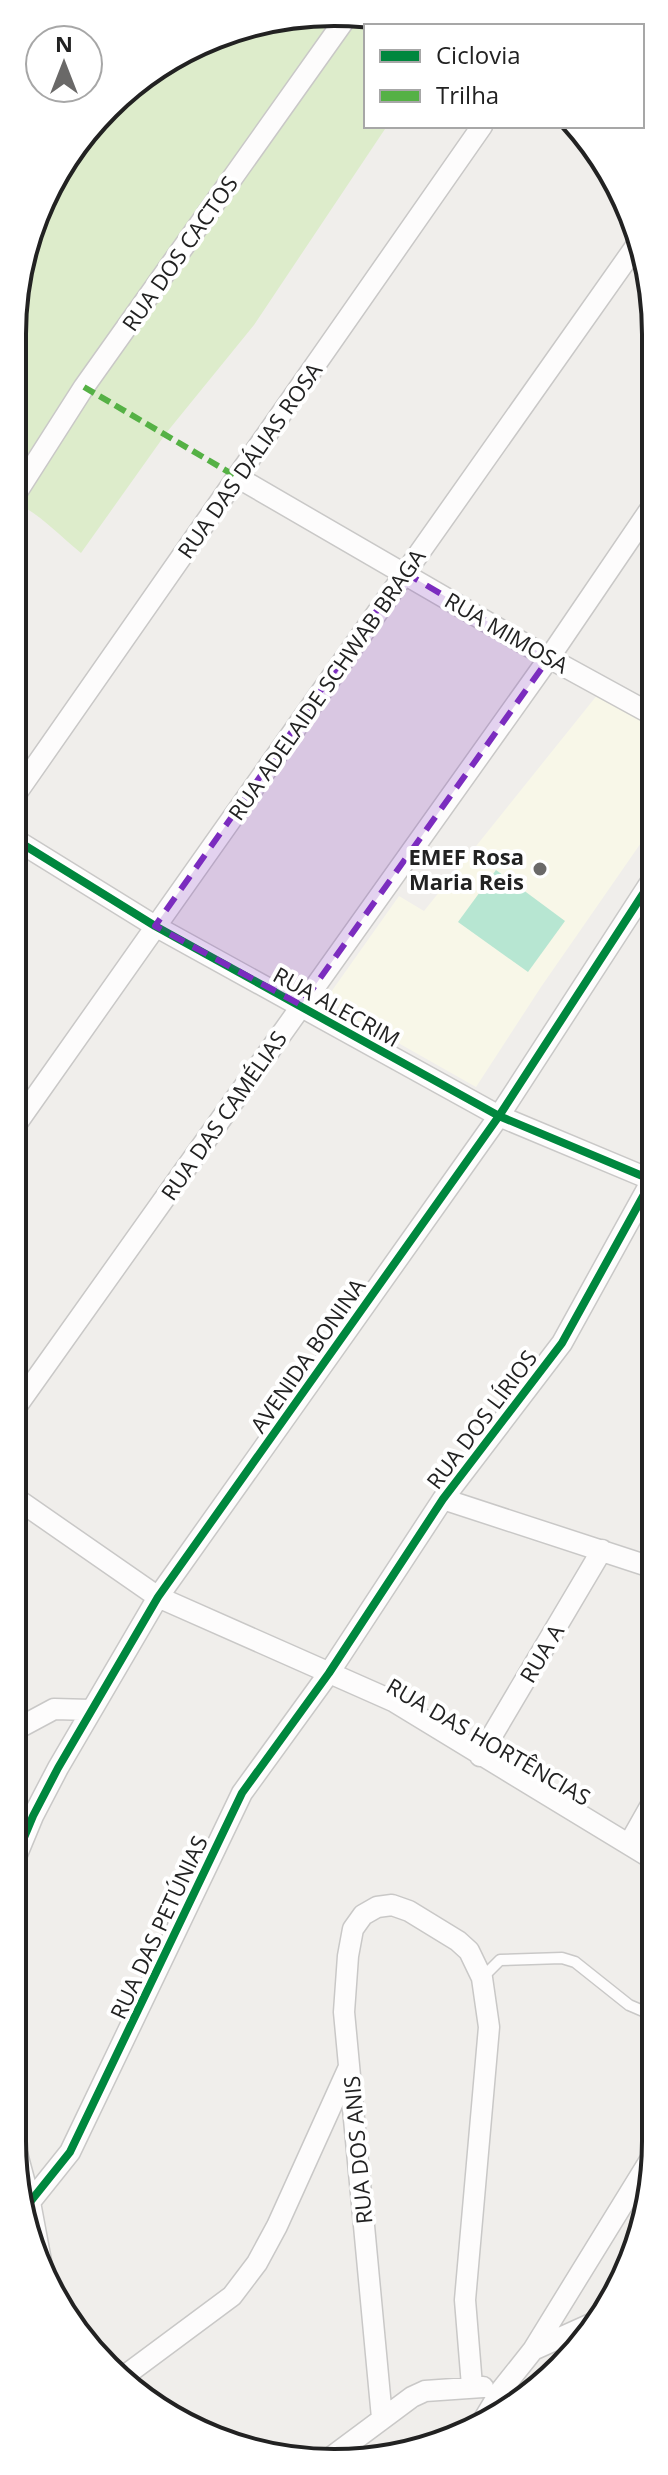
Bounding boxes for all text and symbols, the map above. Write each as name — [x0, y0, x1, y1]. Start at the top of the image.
north arrow — [24, 24, 104, 104]
legend — [364, 24, 644, 128]
text: N — [55, 28, 73, 58]
text: Ciclovia — [436, 38, 521, 71]
text: Trilha — [436, 78, 499, 111]
street label: RUA DOS CACTOS — [114, 169, 244, 337]
street label: RUA DAS DÁLIAS ROSA — [170, 356, 328, 564]
street label: RUA ADELAIDE SCHWAB BRAGA — [221, 542, 431, 826]
street label: RUA MIMOSA — [440, 584, 574, 680]
place label: EMEF Rosa Maria Reis — [408, 841, 524, 896]
marker: EMEF Rosa Maria Reis — [531, 860, 549, 878]
street label: RUA ALECRIM — [268, 959, 406, 1053]
street label: RUA DAS CAMÉLIAS — [153, 1024, 293, 1206]
street label: AVENIDA BONINA — [242, 1272, 372, 1438]
street label: RUA DOS LÍRIOS — [419, 1343, 543, 1495]
street label: RUA A — [512, 1618, 570, 1688]
street label: RUA DAS HORTÊNCIAS — [382, 1670, 596, 1812]
street label: RUA DAS PETÚNIAS — [102, 1830, 214, 2024]
street label: RUA DOS ANIS — [336, 2075, 378, 2225]

